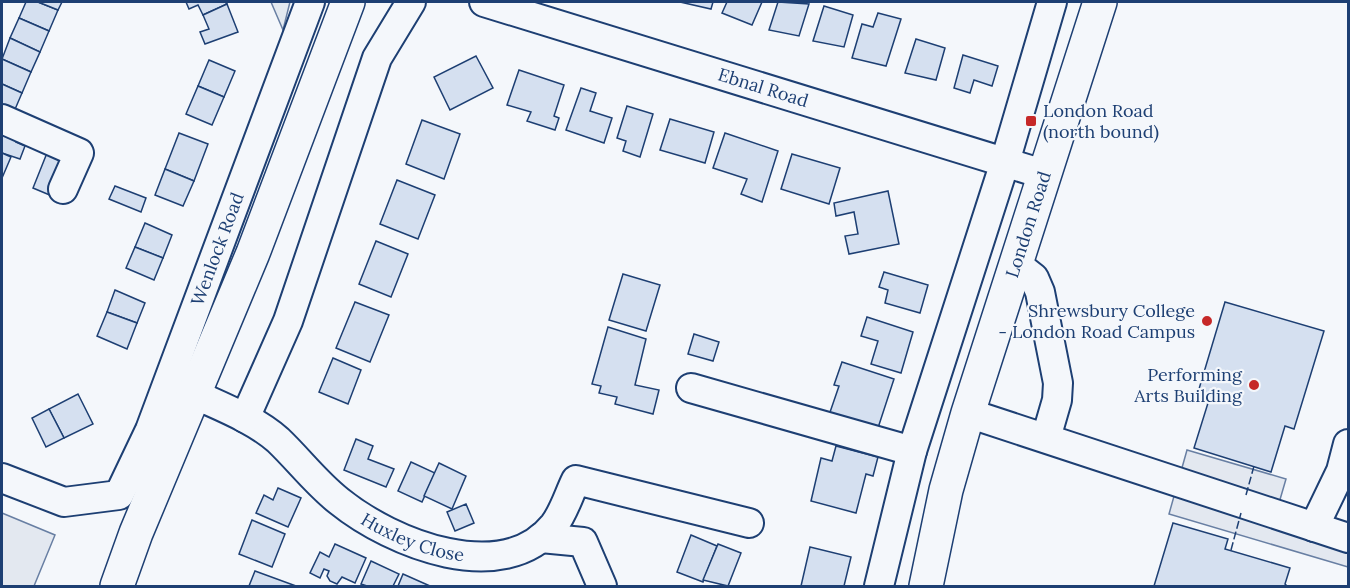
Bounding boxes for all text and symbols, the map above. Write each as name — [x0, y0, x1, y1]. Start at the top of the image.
street label: Ebnal Road — [715, 63, 811, 112]
place label: London Road (north bound) — [1043, 99, 1159, 143]
marker: London Road (north bound) — [1024, 114, 1038, 128]
street label: London Road — [1000, 168, 1056, 281]
street label: Wenlock Road — [186, 189, 249, 309]
place label: Shrewsbury College - London Road Campus — [998, 299, 1195, 343]
marker: Shrewsbury College - London Road Campus — [1200, 314, 1214, 328]
place label: Performing Arts Building — [1133, 363, 1243, 407]
marker: Performing Arts Building — [1247, 378, 1261, 392]
street label: Huxley Close — [357, 508, 466, 566]

